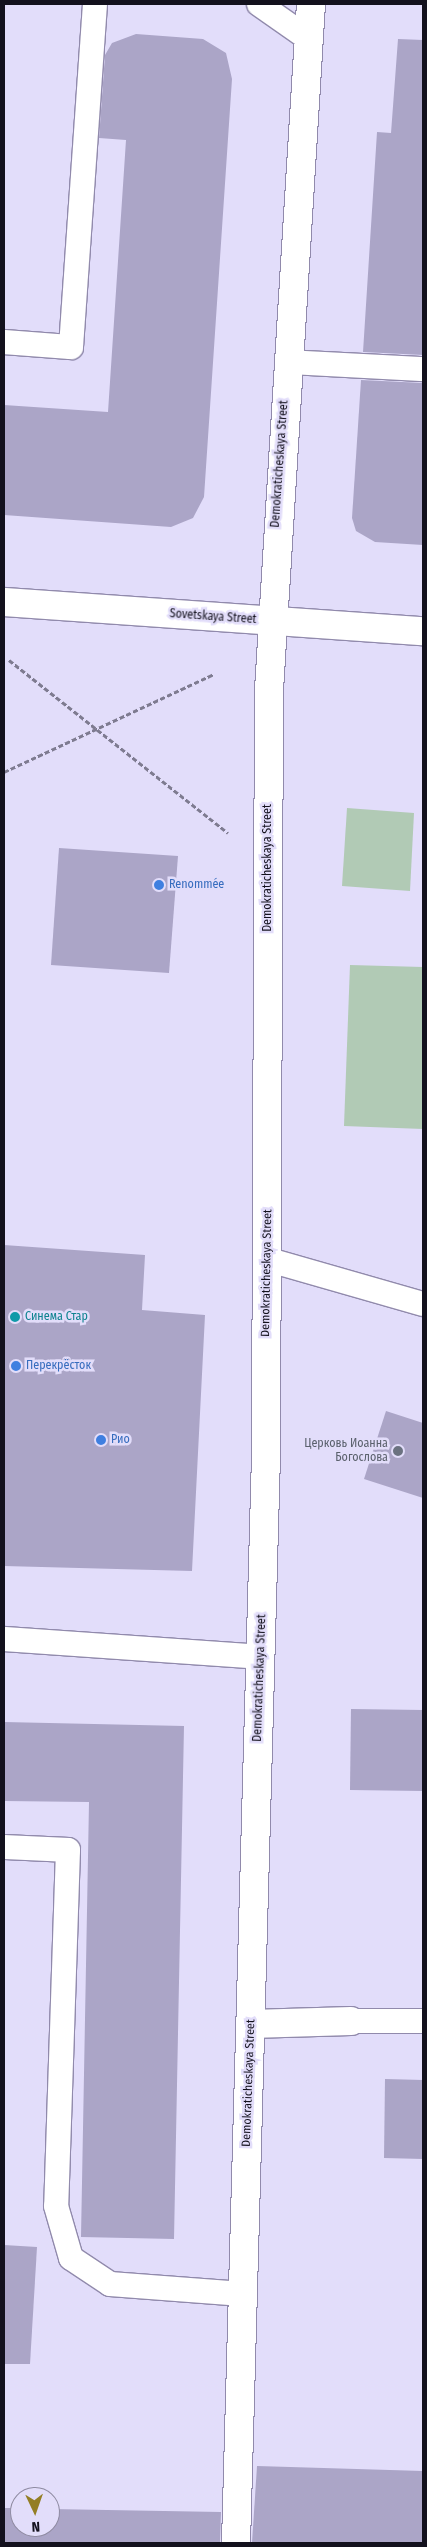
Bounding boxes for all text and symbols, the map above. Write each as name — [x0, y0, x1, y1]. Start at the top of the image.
street label: Demokraticheskaya Street — [268, 400, 292, 528]
street label: Sovetskaya Street — [169, 607, 257, 627]
street label: Demokraticheskaya Street — [261, 804, 275, 932]
place label: Renommée — [169, 878, 224, 892]
marker: Renommée — [153, 879, 165, 891]
street label: Demokraticheskaya Street — [259, 1209, 275, 1337]
place label: Синема Стар — [25, 1310, 88, 1324]
marker: Синема Стар — [9, 1311, 21, 1323]
place label: Перекрёсток — [26, 1359, 91, 1373]
marker: Перекрёсток — [10, 1360, 22, 1372]
place label: Рио — [111, 1433, 130, 1447]
marker: Рио — [95, 1434, 107, 1446]
place label: Церковь Иоанна Богослова — [304, 1437, 388, 1465]
marker: Церковь Иоанна Богослова — [392, 1445, 404, 1457]
street label: Demokraticheskaya Street — [251, 1614, 269, 1742]
street label: Demokraticheskaya Street — [240, 2019, 258, 2147]
north arrow — [10, 2487, 60, 2537]
text: N — [31, 2518, 40, 2535]

